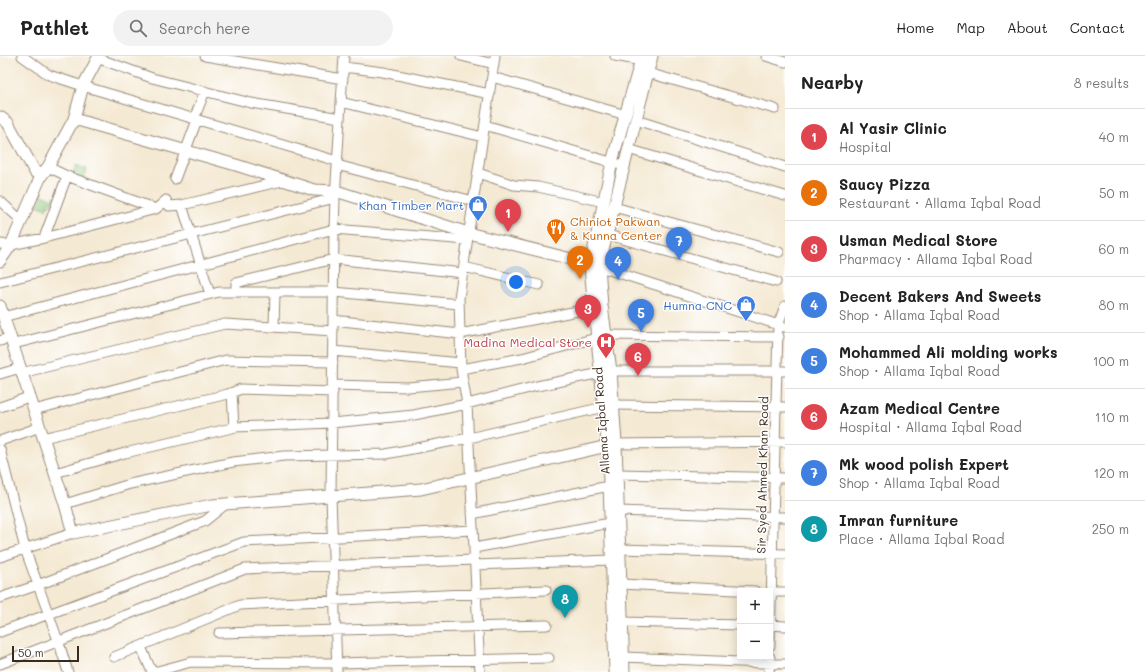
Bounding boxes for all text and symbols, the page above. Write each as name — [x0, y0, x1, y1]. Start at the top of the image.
search box — [113, 10, 393, 46]
text: Pathlet — [20, 15, 89, 40]
icon: search — [127, 17, 149, 39]
text: Search here — [159, 18, 250, 38]
text: Home — [896, 18, 934, 37]
text: Map — [956, 18, 985, 37]
text: About — [1007, 18, 1048, 37]
text: Contact — [1070, 18, 1125, 37]
text: Nearby — [801, 71, 863, 93]
text: 8 results — [1074, 74, 1129, 91]
text: Al Yasir Clinic — [839, 118, 947, 138]
text: 1 — [811, 128, 817, 145]
text: 40 m — [1099, 128, 1129, 145]
text: Hospital — [839, 138, 891, 155]
text: Saucy Pizza — [839, 174, 930, 194]
text: 2 — [810, 184, 818, 201]
text: 50 m — [1099, 184, 1129, 201]
shop icon: Khan Timber Mart — [467, 194, 489, 222]
text: Restaurant · Allama Iqbal Road — [839, 194, 1041, 211]
place label: Khan Timber Mart — [359, 197, 464, 213]
pin: 1 — [495, 199, 521, 232]
place label: Chiniot Pakwan & Kunna Center — [570, 213, 662, 243]
restaurant icon: Chiniot Pakwan & Kunna Center — [545, 217, 567, 245]
pin: 7 — [666, 227, 692, 260]
text: Usman Medical Store — [839, 230, 997, 250]
text: 3 — [810, 240, 818, 257]
text: 60 m — [1099, 240, 1129, 257]
pin: 2 — [567, 246, 593, 279]
pin: 4 — [605, 247, 631, 280]
text: Pharmacy · Allama Iqbal Road — [839, 250, 1032, 267]
your location — [506, 272, 526, 292]
text: Decent Bakers And Sweets — [839, 286, 1041, 306]
shop icon: Humna CNC — [735, 294, 757, 322]
pin: 3 — [575, 295, 601, 328]
text: 4 — [810, 296, 818, 313]
text: 80 m — [1099, 296, 1129, 313]
place label: Humna CNC — [663, 297, 732, 313]
pin: 5 — [628, 299, 654, 332]
text: Shop · Allama Iqbal Road — [839, 306, 1000, 323]
hospital icon: Madina Medical Store — [595, 331, 617, 359]
place label: Madina Medical Store — [463, 334, 592, 350]
text: Mohammed Ali molding works — [839, 342, 1058, 362]
pin: 6 — [625, 343, 651, 376]
text: 5 — [810, 352, 818, 369]
text: 100 m — [1093, 352, 1129, 369]
text: Shop · Allama Iqbal Road — [839, 362, 1000, 379]
street label: Allama Iqbal Road — [589, 366, 613, 475]
street label: Sir Syed Ahmed Khan Road — [753, 396, 771, 554]
text: Azam Medical Centre — [839, 398, 1000, 418]
text: 6 — [810, 408, 818, 425]
text: 110 m — [1095, 408, 1129, 425]
text: Hospital · Allama Iqbal Road — [839, 418, 1022, 435]
text: Mk wood polish Expert — [839, 454, 1009, 474]
text: 7 — [810, 464, 818, 481]
text: 120 m — [1093, 464, 1129, 481]
text: Shop · Allama Iqbal Road — [839, 474, 1000, 491]
text: Imran furniture — [839, 510, 958, 530]
text: 8 — [810, 520, 818, 537]
text: 250 m — [1092, 520, 1129, 537]
text: Place · Allama Iqbal Road — [839, 530, 1004, 547]
pin: 8 — [552, 585, 578, 618]
map controls — [737, 588, 773, 660]
button: + — [737, 588, 773, 624]
button: − — [737, 624, 773, 660]
scale bar — [12, 644, 79, 663]
text: 50 m — [18, 645, 44, 660]

